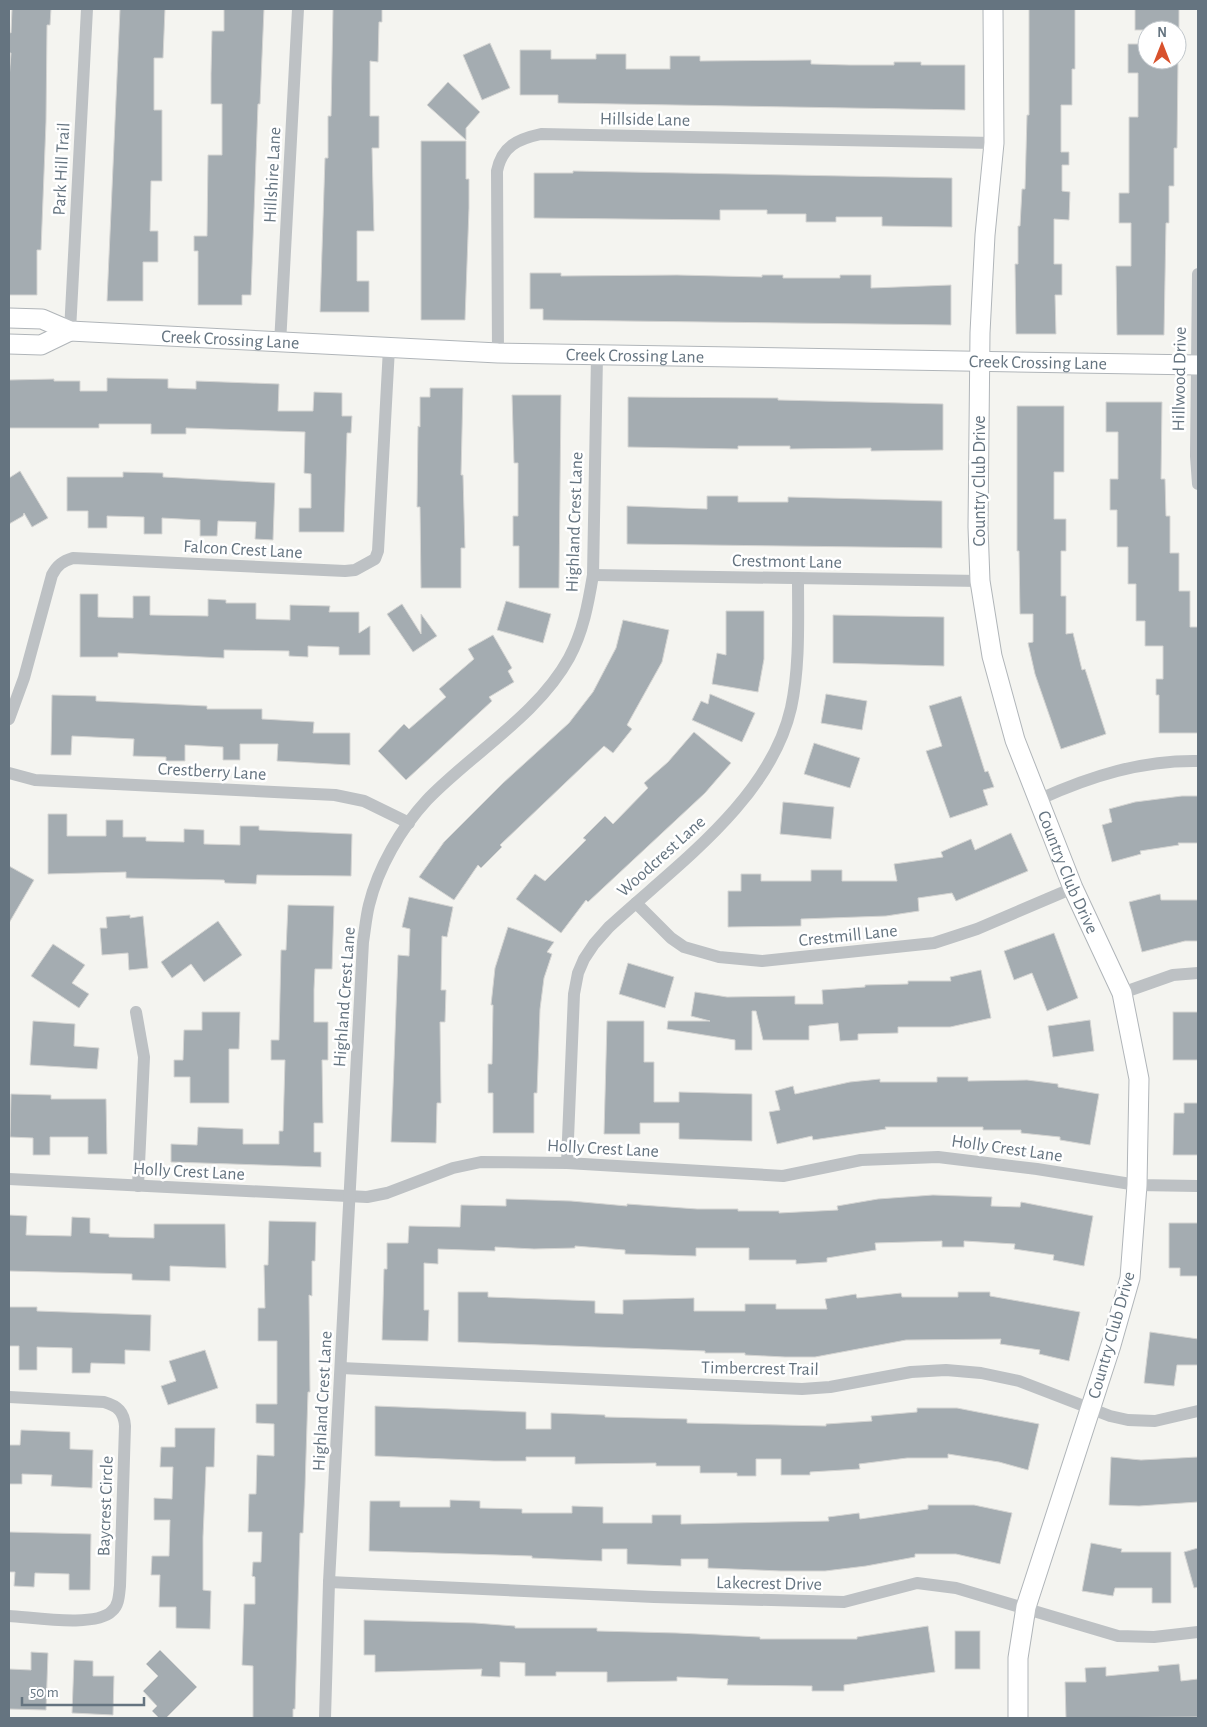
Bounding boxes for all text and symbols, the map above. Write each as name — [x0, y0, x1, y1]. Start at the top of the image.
north arrow — [1137, 20, 1187, 70]
text: N — [1157, 26, 1167, 40]
street label: Hillside Lane — [600, 110, 690, 130]
street label: Park Hill Trail — [51, 122, 73, 216]
street label: Hillshire Lane — [261, 127, 285, 224]
street label: Hillwood Drive — [1170, 326, 1190, 432]
street label: Creek Crossing Lane — [161, 328, 300, 353]
street label: Creek Crossing Lane — [566, 346, 704, 367]
street label: Creek Crossing Lane — [969, 353, 1107, 373]
street label: Country Club Drive — [971, 415, 989, 547]
street label: Highland Crest Lane — [564, 451, 586, 593]
street label: Falcon Crest Lane — [183, 538, 303, 562]
street label: Crestmont Lane — [732, 552, 842, 572]
street label: Crestberry Lane — [157, 760, 267, 784]
street label: Country Club Drive — [1034, 808, 1101, 937]
street label: Woodcrest Lane — [614, 813, 709, 901]
street label: Crestmill Lane — [798, 922, 898, 950]
street label: Highland Crest Lane — [331, 926, 359, 1068]
street label: Holly Crest Lane — [950, 1132, 1064, 1166]
street label: Holly Crest Lane — [547, 1137, 659, 1161]
street label: Holly Crest Lane — [133, 1160, 245, 1184]
street label: Country Club Drive — [1085, 1270, 1139, 1401]
street label: Highland Crest Lane — [310, 1330, 336, 1472]
street label: Timbercrest Trail — [701, 1359, 819, 1379]
street label: Baycrest Circle — [95, 1455, 117, 1557]
street label: Lakecrest Drive — [716, 1574, 822, 1594]
scale bar — [22, 1674, 145, 1706]
text: 50 m — [30, 1685, 59, 1700]

